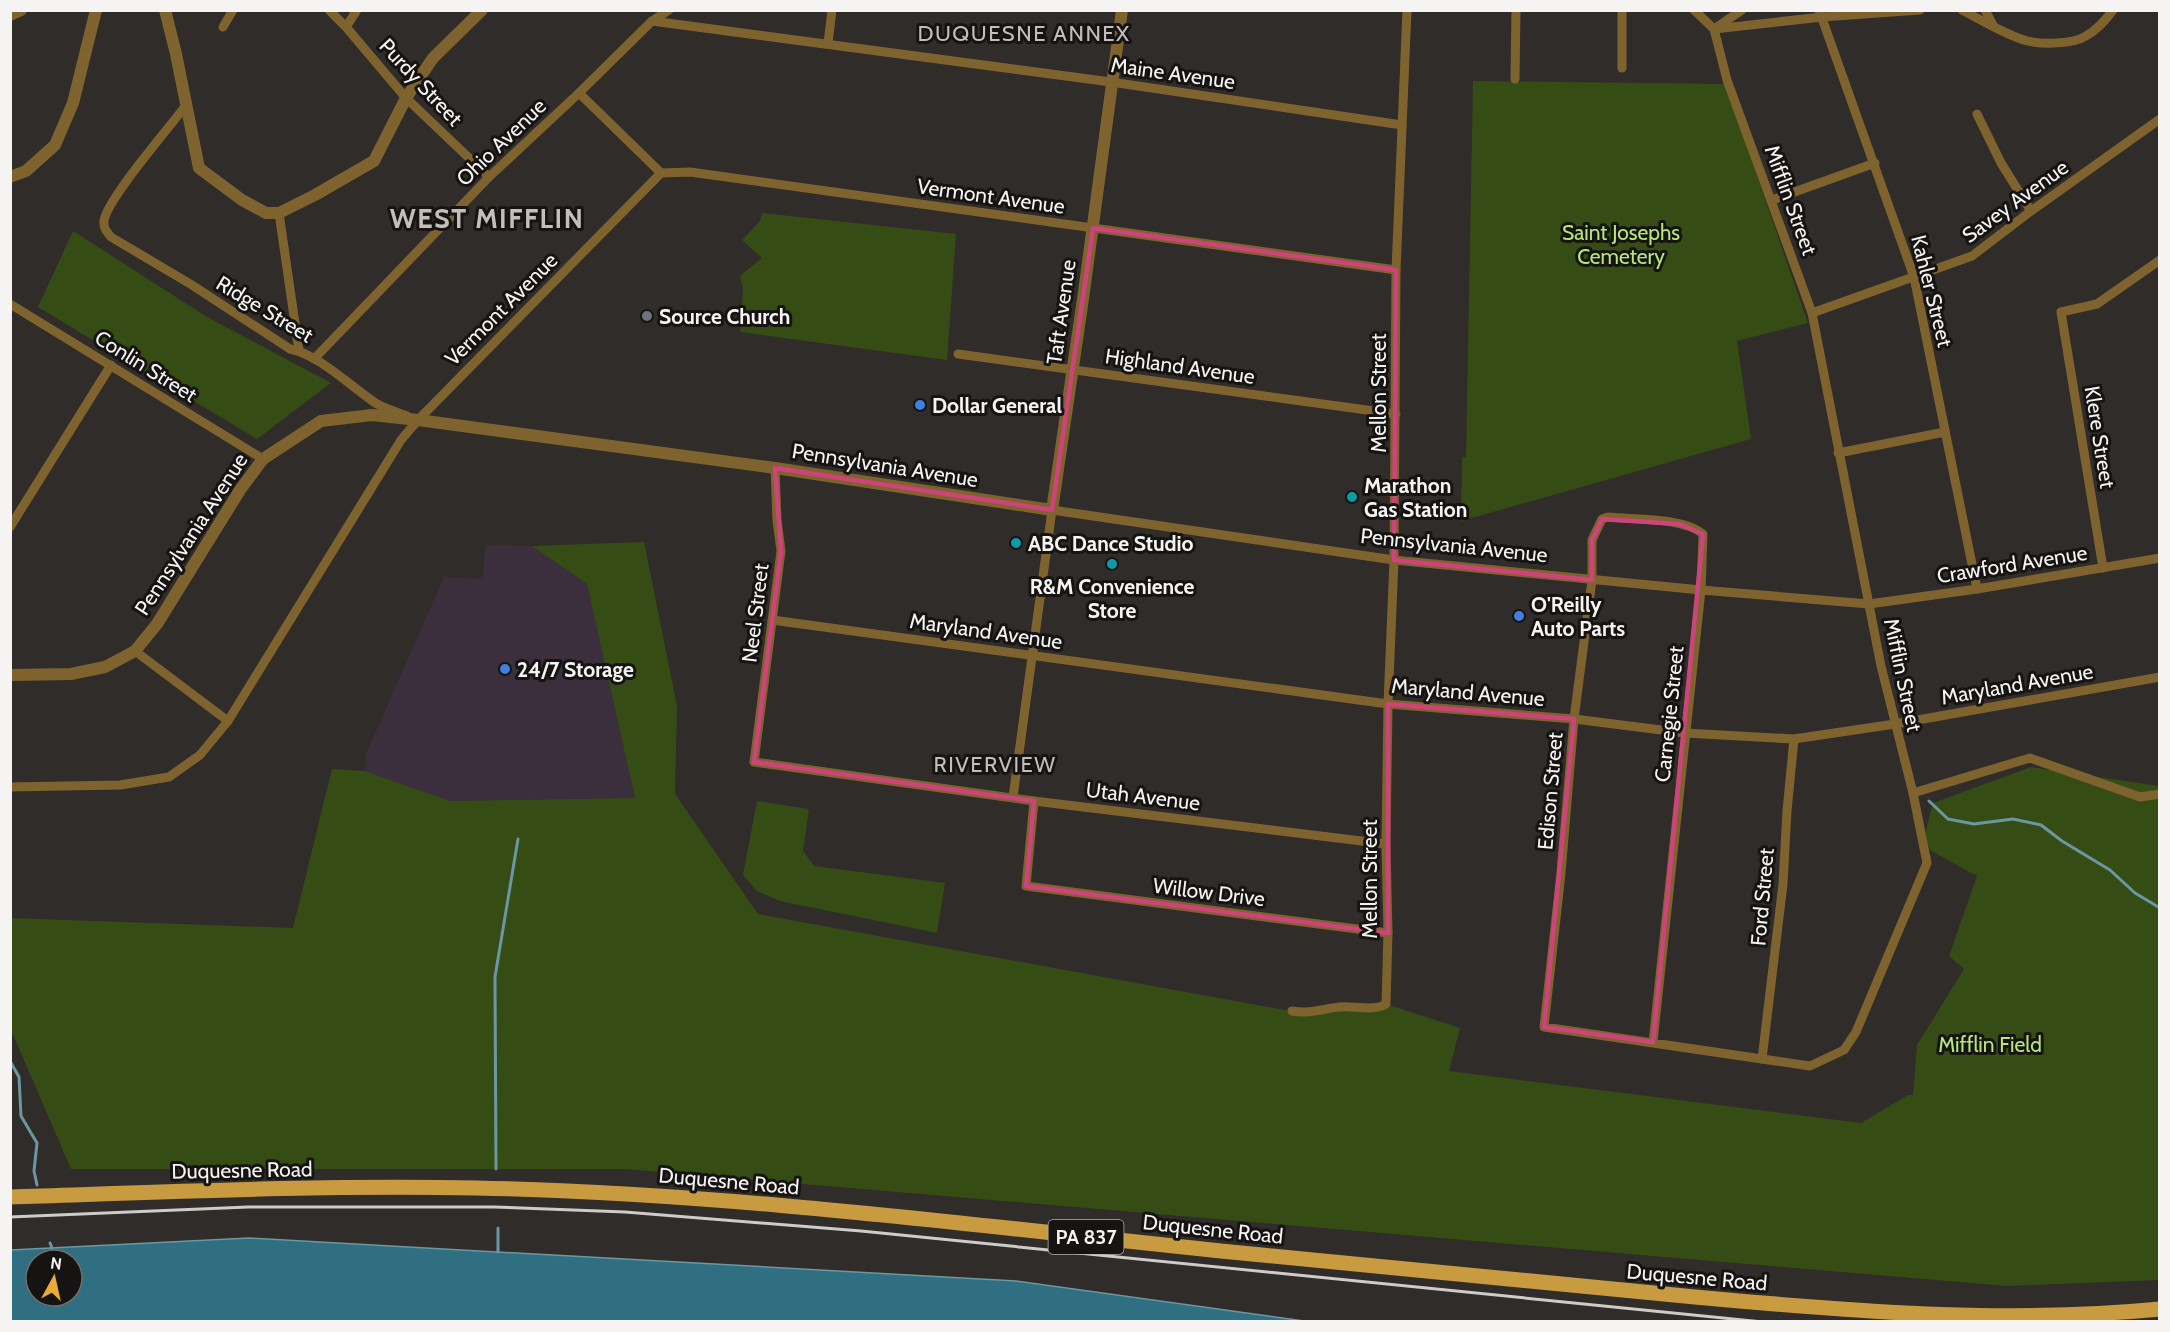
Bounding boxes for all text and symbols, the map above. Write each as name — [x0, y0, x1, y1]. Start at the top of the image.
district label: DUQUESNE ANNEX — [917, 20, 1131, 47]
street label: Purdy Street — [374, 33, 468, 131]
street label: Maine Avenue — [1109, 52, 1237, 94]
street label: Ohio Avenue — [451, 93, 551, 191]
street label: Mifflin Street — [1760, 142, 1822, 258]
street label: Savey Avenue — [1957, 154, 2073, 248]
street label: Vermont Avenue — [916, 173, 1067, 219]
district label: WEST MIFFLIN — [390, 202, 584, 235]
park label: Saint Josephs Cemetery — [1562, 220, 1680, 269]
street label: Kahler Street — [1906, 233, 1958, 349]
street label: Vermont Avenue — [440, 247, 563, 370]
street label: Taft Avenue — [1041, 258, 1081, 366]
street label: Ridge Street — [212, 270, 318, 348]
place label: Source Church — [659, 304, 790, 329]
marker: Source Church — [640, 309, 654, 323]
street label: Conlin Street — [90, 325, 202, 407]
street label: Mellon Street — [1366, 333, 1391, 453]
street label: Highland Avenue — [1104, 343, 1257, 389]
street label: Klere Street — [2080, 384, 2120, 490]
place label: Dollar General — [932, 393, 1062, 418]
marker: Dollar General — [913, 398, 927, 412]
street label: Pennsylvania Avenue — [790, 438, 980, 492]
street label: Pennsylvania Avenue — [129, 448, 253, 620]
place label: Marathon Gas Station — [1364, 473, 1467, 522]
marker: Marathon Gas Station — [1345, 490, 1359, 504]
street label: Pennsylvania Avenue — [1359, 523, 1549, 567]
place label: ABC Dance Studio — [1028, 531, 1194, 556]
marker: ABC Dance Studio — [1009, 536, 1023, 550]
street label: Crawford Avenue — [1935, 540, 2089, 588]
marker: R&M Convenience Store — [1105, 557, 1119, 571]
street label: Neel Street — [737, 562, 773, 664]
place label: R&M Convenience Store — [1030, 574, 1195, 623]
place label: O'Reilly Auto Parts — [1531, 592, 1625, 641]
street label: Maryland Avenue — [908, 608, 1064, 654]
marker: O'Reilly Auto Parts — [1512, 609, 1526, 623]
street label: Mifflin Street — [1879, 616, 1927, 734]
street label: Carnegie Street — [1649, 645, 1689, 783]
place label: 24/7 Storage — [517, 657, 634, 682]
street label: Maryland Avenue — [1939, 658, 2095, 710]
marker: 24/7 Storage — [498, 662, 512, 676]
street label: Maryland Avenue — [1390, 673, 1546, 711]
street label: Edison Street — [1532, 731, 1568, 851]
district label: RIVERVIEW — [933, 751, 1057, 778]
street label: Utah Avenue — [1084, 777, 1202, 815]
street label: Mellon Street — [1357, 819, 1382, 939]
street label: Ford Street — [1745, 847, 1779, 947]
street label: Willow Drive — [1152, 873, 1267, 911]
park label: Mifflin Field — [1938, 1032, 2042, 1057]
street label: Duquesne Road — [171, 1156, 313, 1184]
street label: Duquesne Road — [658, 1162, 800, 1200]
street label: Duquesne Road — [1142, 1209, 1284, 1249]
road number: PA 837 — [1048, 1220, 1124, 1254]
north arrow — [24, 1248, 84, 1308]
text: N — [49, 1253, 63, 1274]
street label: Duquesne Road — [1626, 1258, 1768, 1296]

